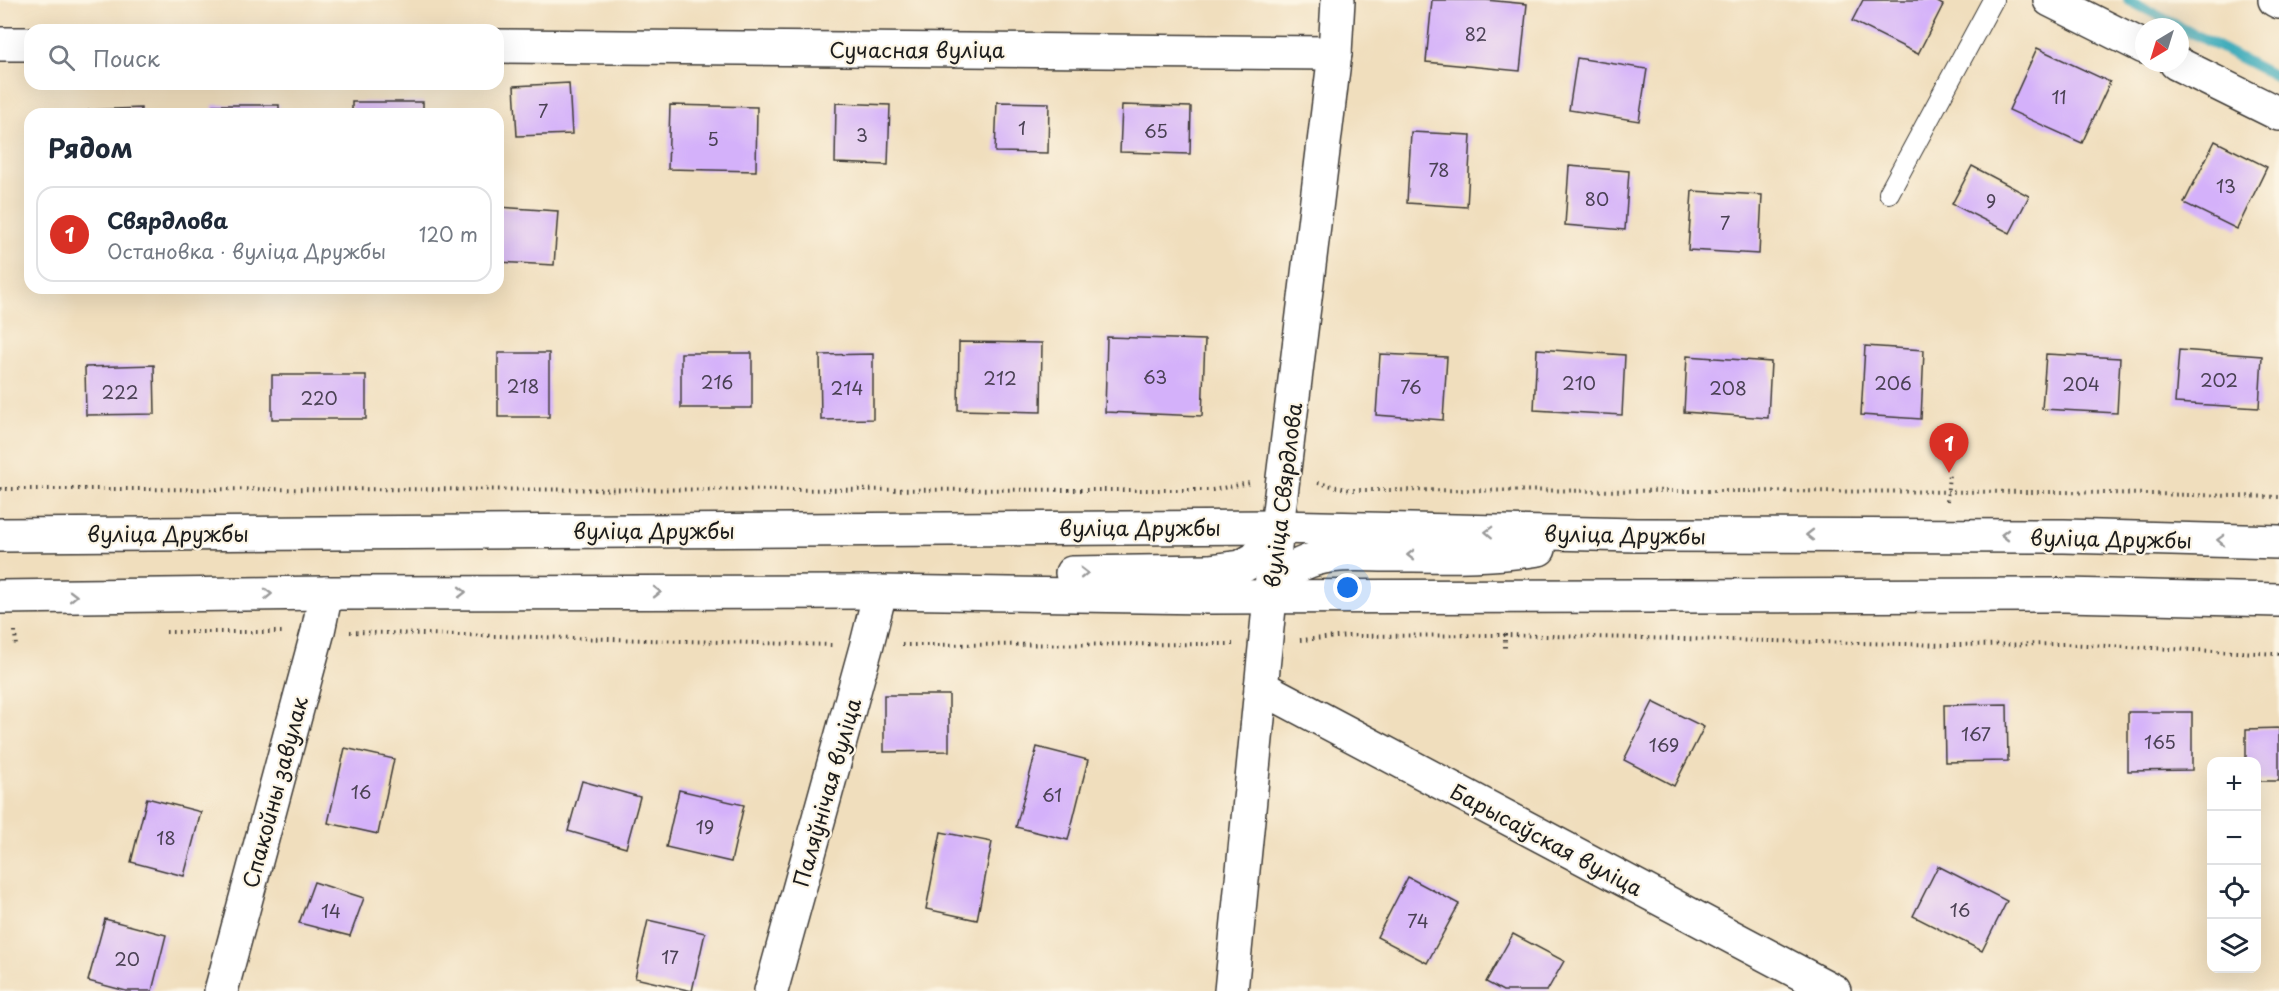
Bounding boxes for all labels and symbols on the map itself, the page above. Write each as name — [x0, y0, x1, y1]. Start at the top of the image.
north arrow — [2135, 18, 2189, 72]
house number: 82 — [1465, 20, 1487, 47]
street label: Сучасная вуліца — [829, 33, 1005, 65]
house number: 11 — [2051, 83, 2067, 110]
house number: 7 — [538, 97, 548, 124]
house number: 1 — [1018, 114, 1026, 141]
house number: 65 — [1144, 117, 1168, 144]
house number: 3 — [856, 121, 868, 148]
house number: 5 — [707, 125, 719, 152]
house number: 78 — [1429, 156, 1450, 183]
house number: 13 — [2216, 172, 2236, 199]
house number: 80 — [1585, 185, 1609, 212]
house number: 9 — [1986, 187, 1996, 214]
house number: 7 — [1720, 209, 1730, 236]
house number: 63 — [1143, 363, 1167, 390]
house number: 212 — [983, 364, 1017, 391]
house number: 202 — [2200, 366, 2238, 393]
house number: 216 — [701, 368, 733, 395]
house number: 210 — [1562, 369, 1596, 396]
house number: 206 — [1874, 369, 1912, 396]
house number: 204 — [2062, 370, 2100, 397]
house number: 218 — [507, 372, 539, 399]
house number: 76 — [1400, 373, 1422, 400]
house number: 214 — [831, 374, 863, 401]
house number: 208 — [1709, 374, 1747, 401]
house number: 222 — [102, 378, 138, 405]
house number: 220 — [300, 384, 338, 411]
street label: вуліца Свярдлова — [1255, 401, 1309, 589]
pin: 1 — [1930, 424, 1968, 473]
street label: вуліца Дружбы — [1059, 511, 1221, 543]
street label: вуліца Дружбы — [573, 514, 735, 546]
street label: вуліца Дружбы — [87, 517, 249, 549]
street label: вуліца Дружбы — [1544, 517, 1706, 551]
street label: вуліца Дружбы — [2030, 521, 2192, 555]
one-way arrow — [1484, 525, 1493, 538]
one-way arrow — [1805, 529, 1814, 541]
one-way arrow — [2000, 529, 2009, 541]
one-way arrow — [2216, 534, 2225, 546]
one-way arrow — [1407, 549, 1416, 561]
one-way arrow — [1079, 567, 1088, 579]
your location — [1333, 573, 1362, 602]
one-way arrow — [458, 586, 467, 599]
one-way arrow — [653, 586, 662, 598]
one-way arrow — [263, 587, 272, 600]
one-way arrow — [68, 590, 77, 603]
street label: Спакойны завулак — [233, 692, 315, 891]
street label: Паляўнічая вуліца — [784, 694, 868, 890]
house number: 167 — [1961, 720, 1991, 747]
house number: 165 — [2144, 728, 2176, 755]
house number: 169 — [1649, 731, 1679, 758]
street label: Барысаўская вуліца — [1445, 775, 1649, 903]
house number: 16 — [351, 778, 371, 805]
house number: 61 — [1042, 781, 1062, 808]
house number: 19 — [696, 813, 714, 840]
house number: 18 — [156, 824, 176, 851]
house number: 16 — [1950, 896, 1970, 923]
house number: 14 — [321, 897, 341, 924]
house number: 74 — [1407, 907, 1429, 934]
house number: 17 — [661, 943, 679, 970]
house number: 20 — [114, 945, 140, 972]

